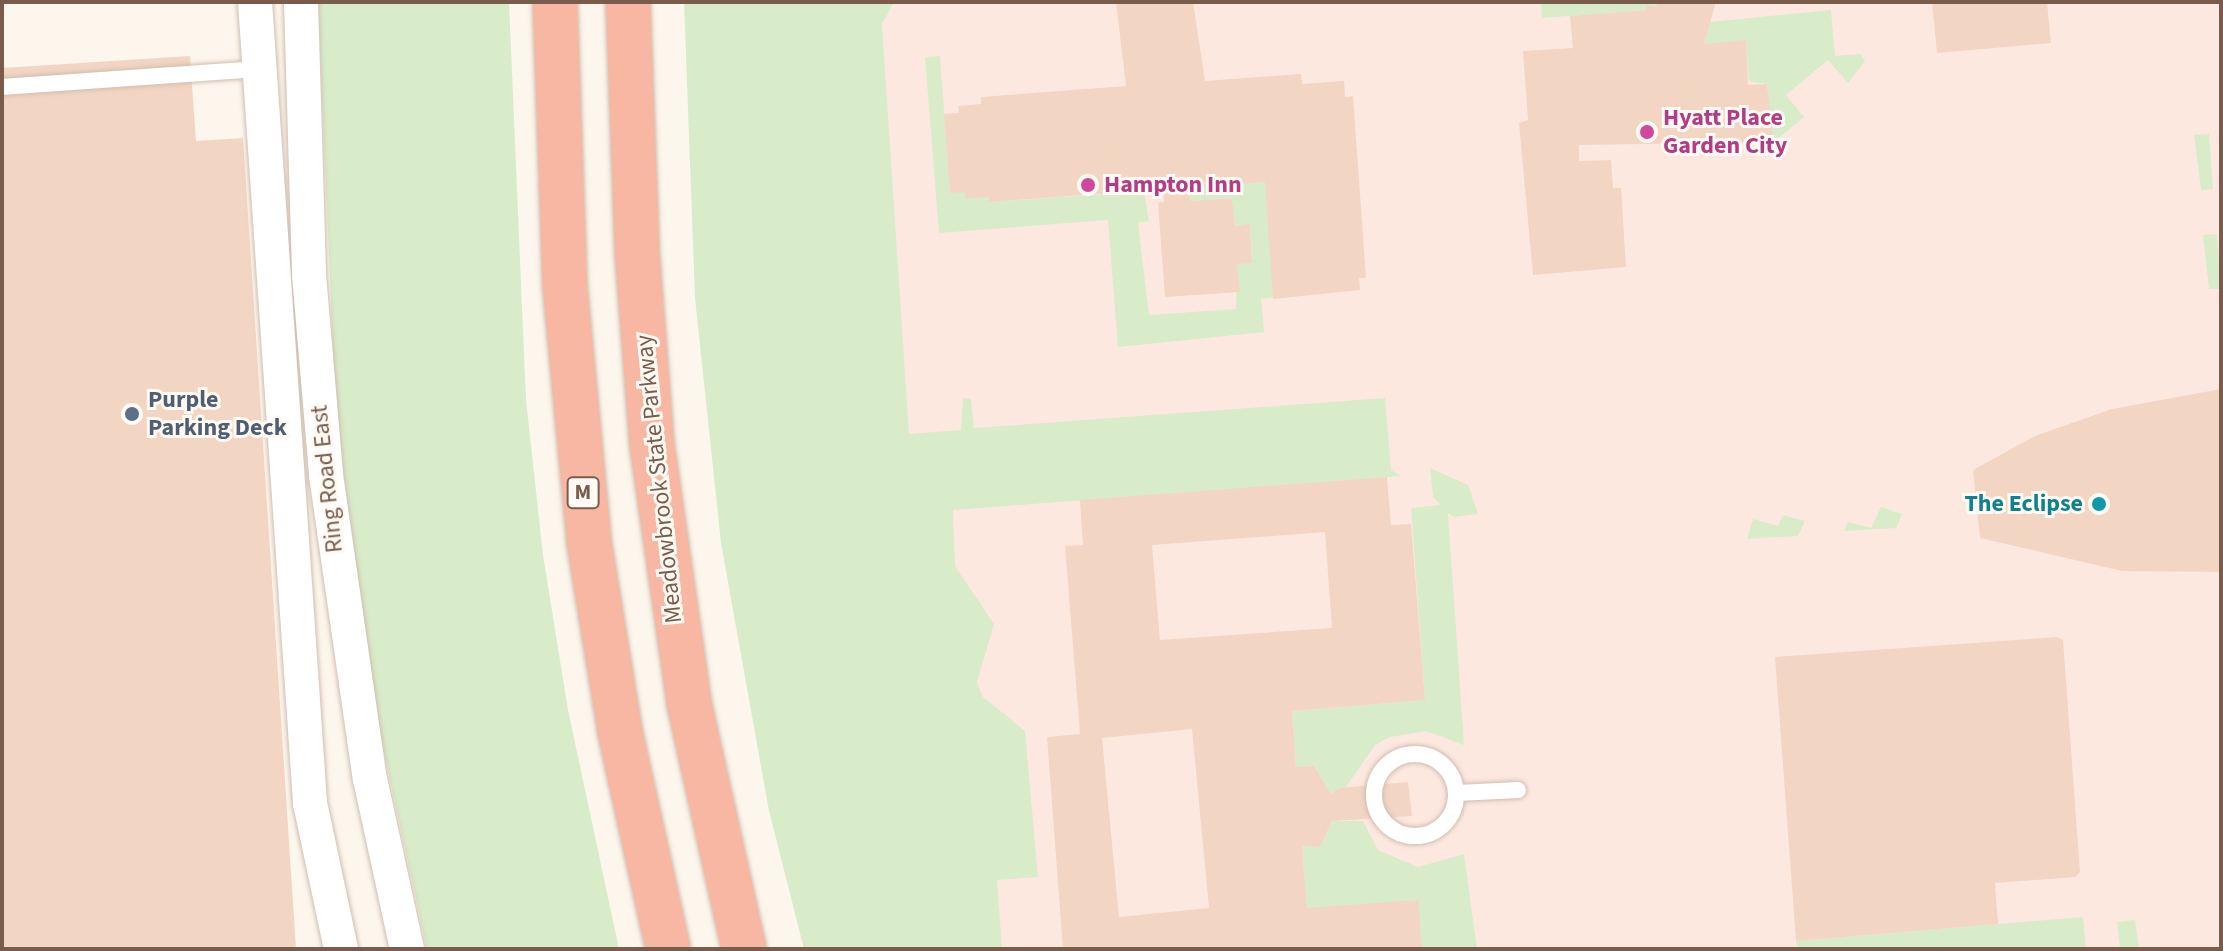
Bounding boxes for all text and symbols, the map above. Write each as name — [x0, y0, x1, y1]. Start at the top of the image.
place label: Hyatt Place Garden City — [1663, 104, 1787, 160]
marker: Hyatt Place Garden City — [1638, 123, 1656, 141]
place label: Hampton Inn — [1104, 171, 1242, 199]
marker: Hampton Inn — [1079, 176, 1097, 194]
street label: Meadowbrook State Parkway — [630, 333, 688, 625]
place label: Purple Parking Deck — [148, 386, 287, 442]
street label: Ring Road East — [305, 404, 349, 554]
marker: Purple Parking Deck — [123, 405, 141, 423]
road number: M — [565, 475, 601, 511]
place label: The Eclipse — [1964, 490, 2083, 518]
marker: The Eclipse — [2090, 495, 2108, 513]

